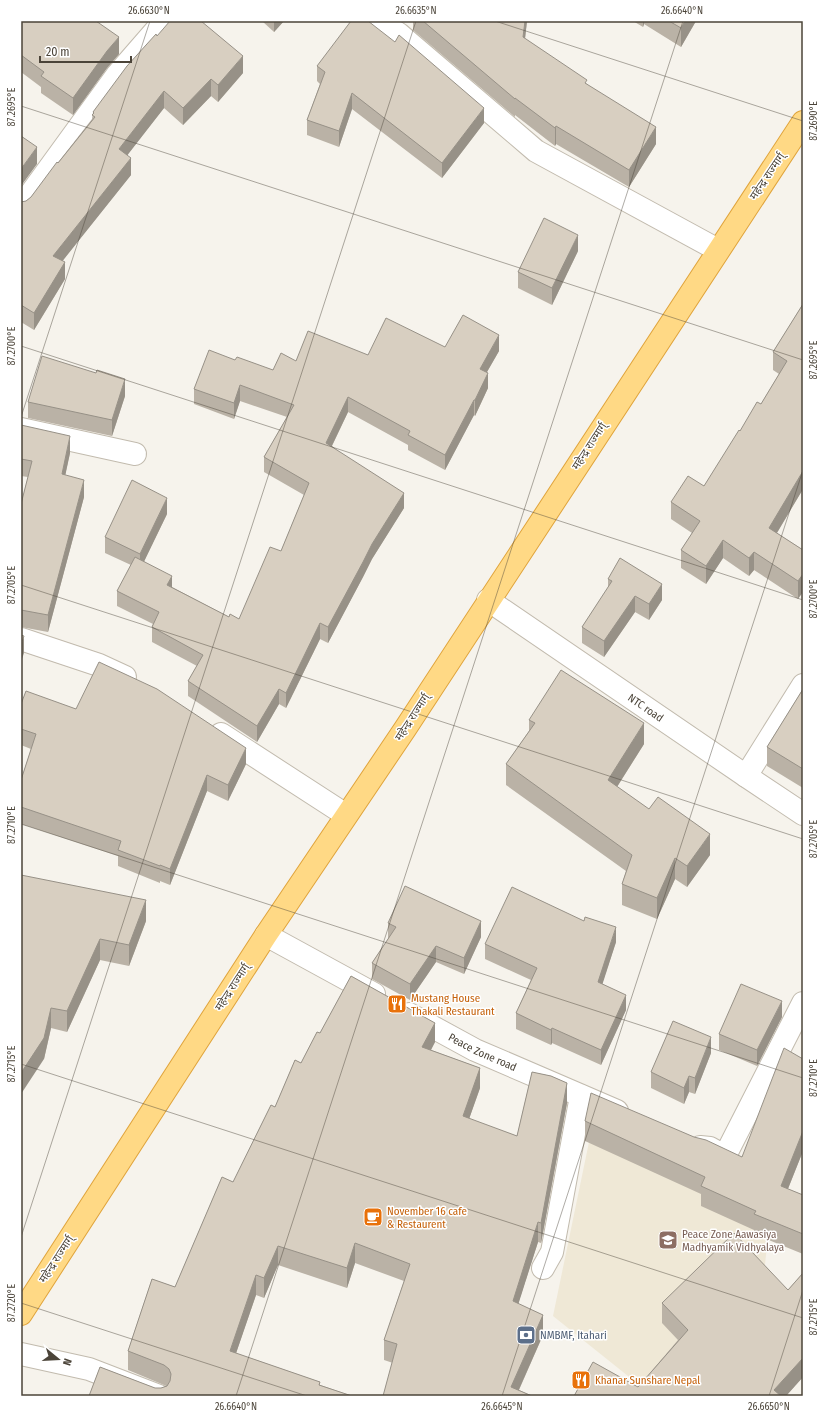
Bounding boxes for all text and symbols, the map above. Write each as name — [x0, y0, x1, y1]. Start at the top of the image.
text: 26.6630°N — [128, 5, 170, 17]
text: 26.6635°N — [396, 5, 437, 17]
text: 26.6640°N — [661, 5, 703, 17]
scale bar — [40, 38, 131, 64]
text: 20 m — [46, 45, 70, 59]
text: 87.2695°E — [6, 87, 18, 127]
text: 87.2690°E — [808, 101, 820, 141]
street label: महेन्द्र राज्मार्ग् — [747, 149, 789, 202]
text: 87.2700°E — [6, 326, 18, 366]
text: 87.2695°E — [808, 340, 820, 380]
street label: महेन्द्र राज्मार्ग् — [569, 419, 611, 472]
text: 87.2705°E — [6, 565, 18, 604]
text: 87.2700°E — [808, 579, 820, 619]
street label: महेन्द्र राज्मार्ग् — [392, 690, 434, 743]
street label: NTC road — [625, 691, 666, 725]
text: 87.2710°E — [6, 806, 18, 844]
text: 87.2705°E — [808, 819, 820, 858]
street label: महेन्द्र राज्मार्ग् — [212, 960, 254, 1013]
place label: Mustang House Thakali Restaurant — [411, 992, 495, 1018]
restaurant icon: Mustang House Thakali Restaurant — [386, 993, 408, 1015]
street label: Peace Zone road — [446, 1031, 518, 1074]
text: 87.2715°E — [6, 1045, 18, 1083]
text: 87.2710°E — [808, 1059, 820, 1097]
place label: November 16 cafe & Restaurent — [387, 1205, 467, 1231]
cafe icon: November 16 cafe & Restaurent — [362, 1206, 384, 1228]
place label: Peace Zone Aawasiya Madhyamik Vidhyalaya — [682, 1228, 784, 1254]
school or university icon: Peace Zone Aawasiya Madhyamik Vidhyalaya — [657, 1229, 679, 1251]
street label: महेन्द्र राज्मार्ग् — [36, 1232, 78, 1285]
text: 87.2720°E — [6, 1284, 18, 1322]
text: 87.2715°E — [808, 1298, 820, 1336]
bank icon: NMBMF, Itahari — [515, 1324, 537, 1346]
place label: NMBMF, Itahari — [540, 1329, 607, 1342]
north arrow — [38, 1339, 78, 1379]
text: N — [60, 1357, 74, 1367]
restaurant icon: Khanar Sunshare Nepal — [570, 1369, 592, 1391]
place label: Khanar Sunshare Nepal — [595, 1374, 700, 1387]
text: 26.6640°N — [215, 1401, 257, 1413]
text: 26.6645°N — [481, 1401, 523, 1413]
text: 26.6650°N — [748, 1401, 790, 1413]

